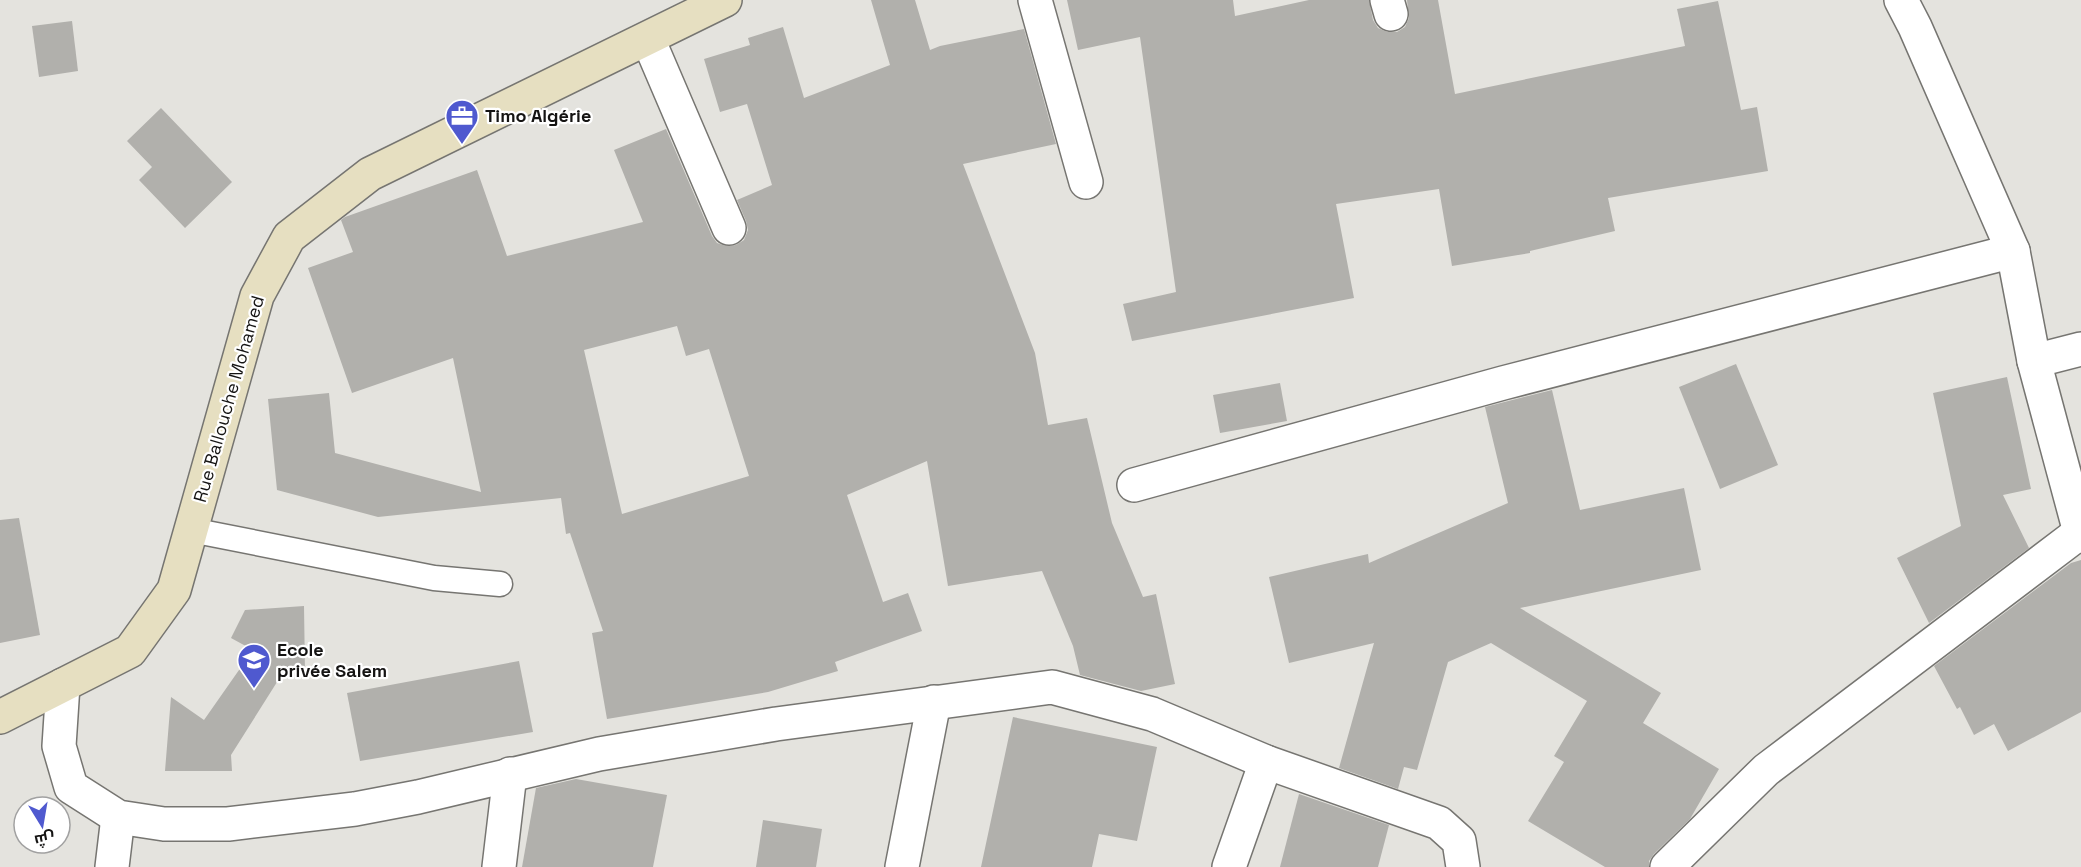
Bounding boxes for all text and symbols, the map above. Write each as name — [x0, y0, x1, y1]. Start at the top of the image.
office icon: Timo Algérie — [444, 98, 480, 145]
place label: Timo Algérie — [485, 104, 591, 127]
street label: Rue Ballouche Mohamed — [188, 293, 269, 505]
place label: Ecole privée Salem — [277, 638, 387, 682]
school or university icon: Ecole privée Salem — [236, 642, 272, 689]
north arrow — [12, 795, 72, 855]
text: ش — [33, 827, 57, 851]

